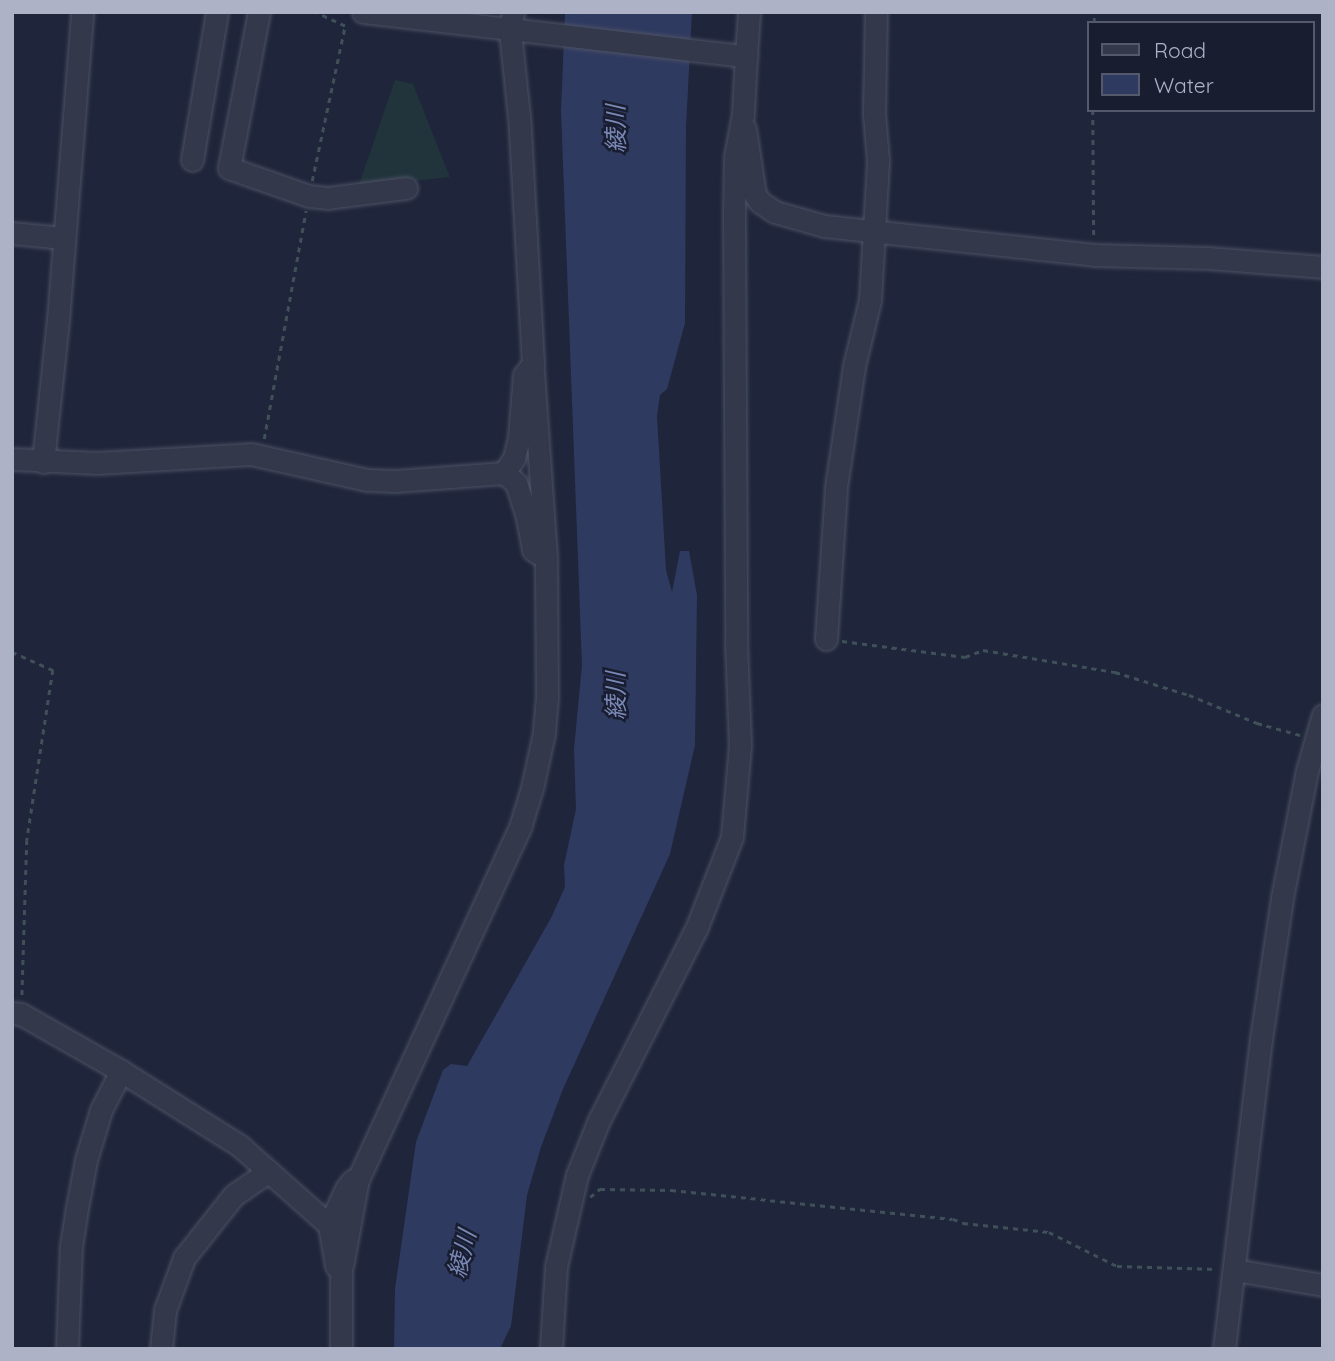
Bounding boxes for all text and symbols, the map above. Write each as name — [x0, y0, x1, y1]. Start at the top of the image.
legend — [1086, 21, 1314, 112]
text: Road — [1154, 37, 1206, 63]
text: Water — [1154, 72, 1214, 98]
water label: 綾川 — [601, 105, 631, 153]
water label: 綾川 — [601, 672, 631, 720]
water label: 綾川 — [442, 1227, 482, 1281]

